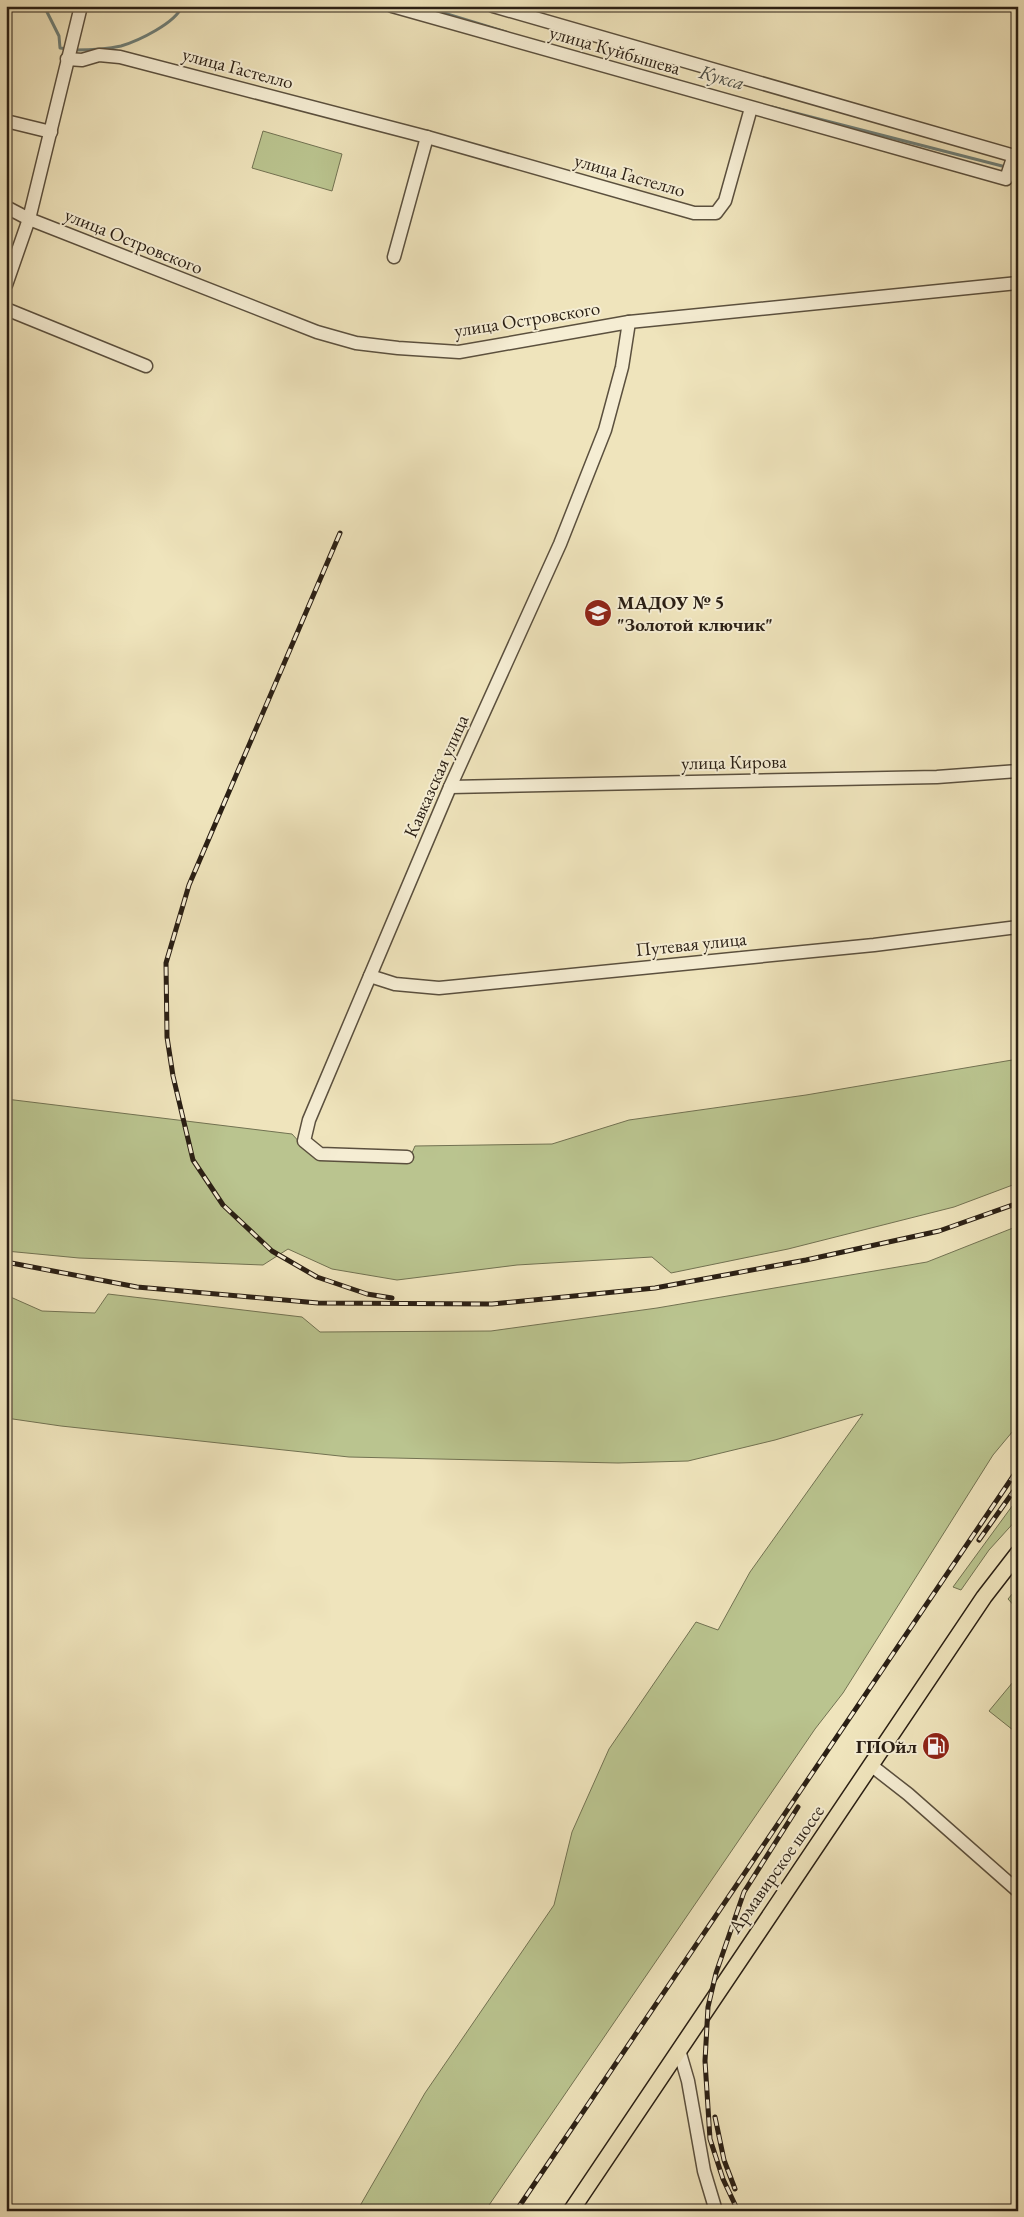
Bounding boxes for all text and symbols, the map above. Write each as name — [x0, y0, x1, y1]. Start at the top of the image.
street label: улица Куйбышева — [547, 19, 684, 81]
street label: улица Гастелло — [180, 41, 296, 95]
water label: Кукса — [695, 58, 748, 96]
street label: улица Гастелло — [572, 147, 688, 203]
street label: улица Островского — [61, 202, 207, 280]
street label: улица Островского — [452, 295, 602, 343]
place label: МАДОУ № 5 "Золотой ключик" — [617, 590, 773, 637]
school or university icon: МАДОУ № 5 "Золотой ключик" — [583, 598, 613, 628]
street label: Кавказская улица — [398, 710, 474, 841]
street label: улица Кирова — [681, 749, 787, 775]
street label: Путевая улица — [634, 926, 748, 962]
fuel station icon: ГПОйл — [921, 1731, 951, 1761]
place label: ГПОйл — [856, 1734, 917, 1759]
street label: Армавирское шоссе — [722, 1800, 830, 1939]

